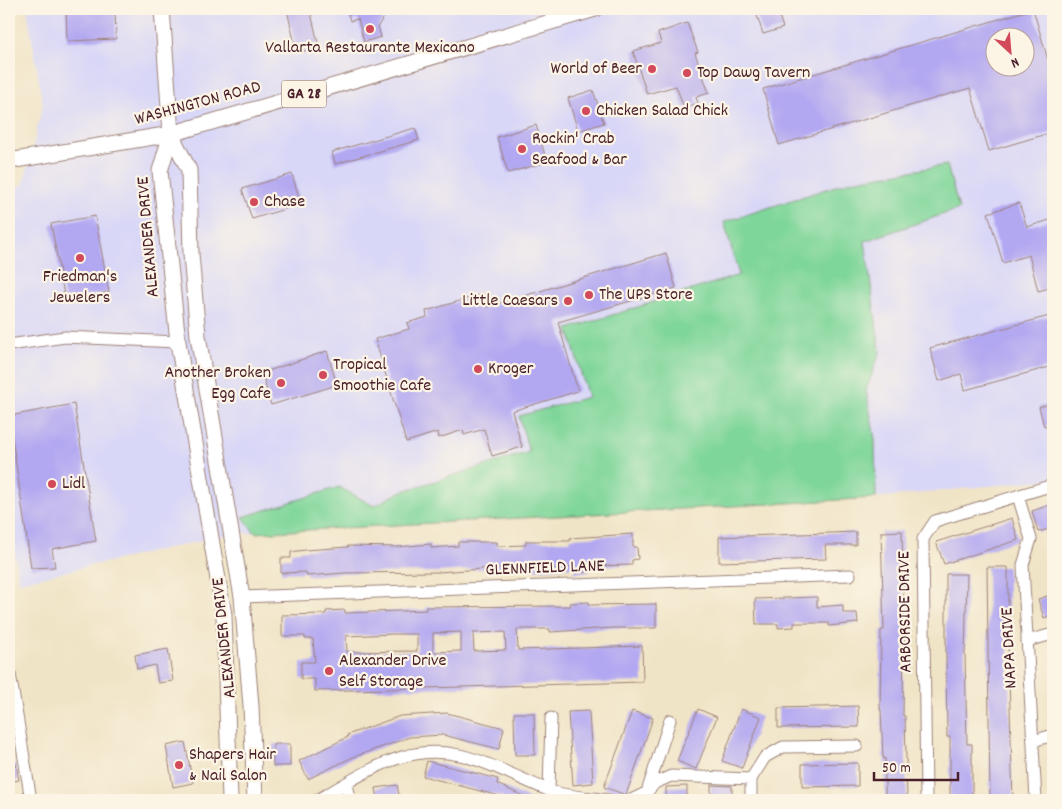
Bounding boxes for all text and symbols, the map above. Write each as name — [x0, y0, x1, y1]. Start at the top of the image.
marker: Vallarta Restaurante Mexicano — [364, 23, 376, 35]
north arrow — [984, 28, 1034, 78]
place label: Vallarta Restaurante Mexicano — [265, 36, 475, 61]
text: N — [1007, 51, 1022, 72]
place label: World of Beer — [551, 57, 642, 82]
place label: Top Dawg Tavern — [697, 61, 810, 86]
marker: World of Beer — [646, 63, 658, 75]
marker: Top Dawg Tavern — [681, 67, 693, 79]
street label: WASHINGTON ROAD — [132, 75, 264, 133]
road number: GA 28 — [282, 80, 326, 108]
place label: Chicken Salad Chick — [596, 99, 728, 124]
marker: Chicken Salad Chick — [580, 105, 592, 117]
place label: Rockin' Crab Seafood & Bar — [532, 127, 627, 173]
marker: Rockin' Crab Seafood & Bar — [516, 143, 528, 155]
street label: ALEXANDER DRIVE — [131, 176, 167, 298]
place label: Chase — [264, 190, 305, 215]
marker: Chase — [248, 196, 260, 208]
marker: Friedman's Jewelers — [74, 252, 86, 264]
place label: Friedman's Jewelers — [43, 265, 117, 311]
place label: The UPS Store — [599, 283, 693, 308]
place label: Little Caesars — [462, 289, 558, 314]
marker: The UPS Store — [583, 289, 595, 301]
marker: Little Caesars — [562, 295, 574, 307]
place label: Tropical Smoothie Cafe — [333, 353, 431, 399]
place label: Kroger — [488, 357, 534, 382]
place label: Another Broken Egg Cafe — [164, 361, 271, 407]
marker: Kroger — [472, 363, 484, 375]
marker: Tropical Smoothie Cafe — [317, 369, 329, 381]
marker: Another Broken Egg Cafe — [275, 377, 287, 389]
place label: Lidl — [62, 472, 86, 497]
marker: Lidl — [46, 478, 58, 490]
street label: ARBORSIDE DRIVE — [892, 551, 920, 673]
street label: GLENNFIELD LANE — [485, 554, 605, 584]
street label: ALEXANDER DRIVE — [206, 576, 244, 700]
street label: NAPA DRIVE — [995, 607, 1025, 689]
place label: Alexander Drive Self Storage — [339, 649, 446, 695]
marker: Alexander Drive Self Storage — [323, 665, 335, 677]
place label: Shapers Hair & Nail Salon — [189, 743, 276, 789]
scale bar — [874, 749, 958, 781]
text: 50 m — [882, 758, 911, 780]
marker: Shapers Hair & Nail Salon — [173, 759, 185, 771]

